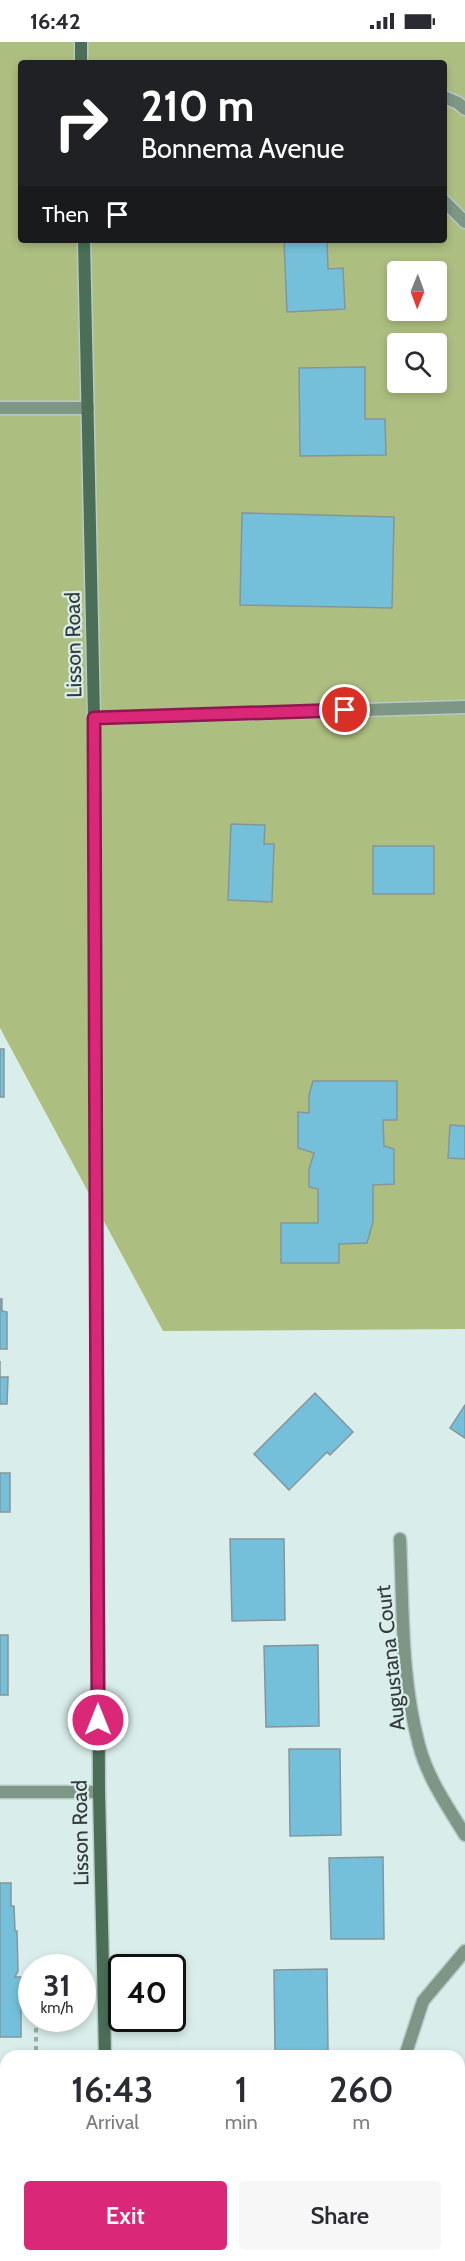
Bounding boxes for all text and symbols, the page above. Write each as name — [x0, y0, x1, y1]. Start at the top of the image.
text: 16:42 — [30, 8, 81, 35]
text: 210 m — [141, 80, 254, 132]
icon: right — [42, 84, 120, 162]
text: Bonnema Avenue — [141, 132, 344, 165]
icon: arrive — [101, 198, 134, 231]
text: Then — [42, 201, 89, 228]
north arrow — [387, 261, 447, 321]
map controls — [387, 261, 447, 393]
button: search — [387, 333, 447, 393]
street label: Lisson Road — [60, 592, 86, 698]
pin — [319, 684, 370, 735]
icon: arrive — [328, 693, 361, 726]
street label: Augustana Court — [370, 1584, 410, 1732]
position arrow — [66, 1688, 130, 1752]
street label: Lisson Road — [67, 1780, 93, 1886]
speed limit sign: 40 — [108, 1954, 186, 2032]
text: 31 — [43, 1967, 71, 2004]
text: km/h — [41, 1999, 73, 2017]
text: 16:43 — [71, 2067, 153, 2111]
text: 1 — [235, 2067, 248, 2111]
text: 260 — [329, 2067, 394, 2111]
text: Arrival — [86, 2110, 139, 2134]
text: min — [225, 2110, 258, 2134]
text: m — [353, 2110, 370, 2134]
button: Exit — [24, 2181, 227, 2250]
button: Share — [239, 2181, 441, 2250]

